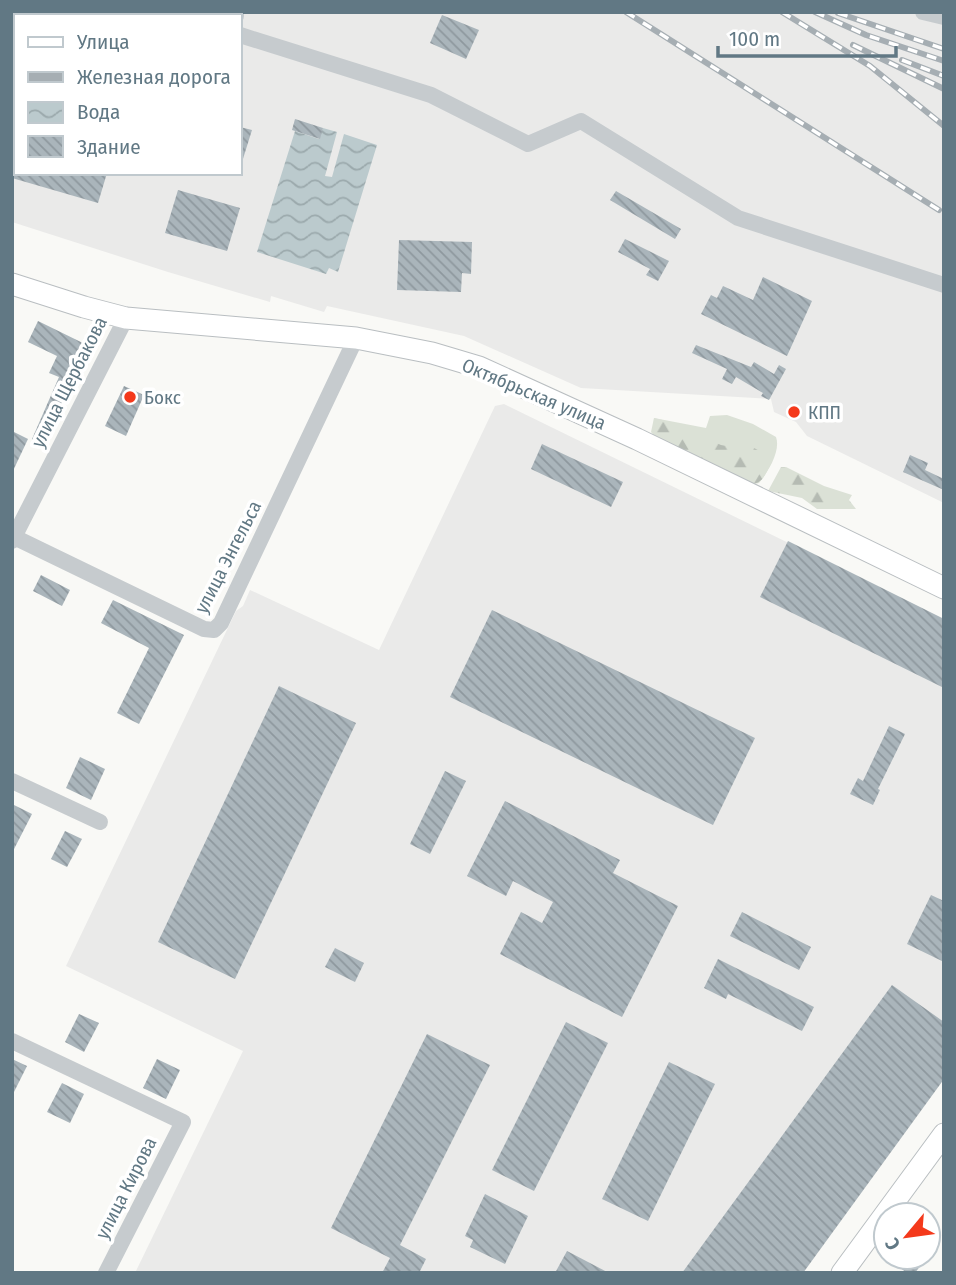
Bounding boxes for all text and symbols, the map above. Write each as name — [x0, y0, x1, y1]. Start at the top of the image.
legend — [14, 14, 242, 175]
scale bar — [718, 14, 897, 58]
text: 100 m — [729, 26, 780, 52]
text: Улица — [76, 29, 130, 55]
text: Железная дорога — [77, 64, 231, 90]
text: Вода — [77, 99, 120, 125]
text: Здание — [77, 134, 141, 160]
street label: улица Щербакова — [26, 313, 112, 451]
street label: Октябрьская улица — [459, 353, 609, 435]
place label: Бокс — [144, 386, 181, 409]
marker: Бокс — [122, 389, 138, 405]
place label: КПП — [808, 401, 841, 424]
marker: КПП — [786, 404, 802, 420]
street label: улица Энгельса — [190, 497, 266, 617]
street label: улица Кирова — [91, 1133, 161, 1243]
north arrow — [872, 1201, 942, 1271]
text: С — [880, 1234, 905, 1254]

